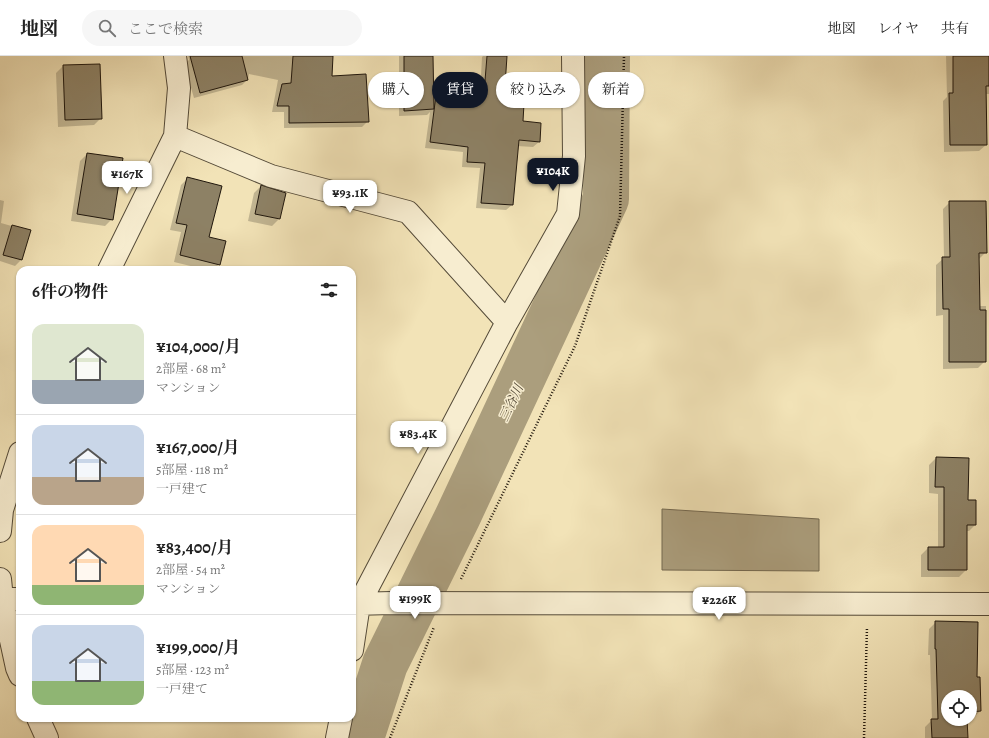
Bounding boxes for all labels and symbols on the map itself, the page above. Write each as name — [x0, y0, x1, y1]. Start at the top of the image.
pin: ¥104K — [525, 158, 581, 192]
pin: ¥167K — [99, 161, 155, 195]
pin: ¥93.1K — [317, 180, 383, 214]
water label: 三谷川 — [495, 380, 528, 424]
pin: ¥83.4K — [385, 421, 451, 455]
pin: ¥199K — [387, 586, 443, 620]
pin: ¥226K — [691, 587, 747, 621]

